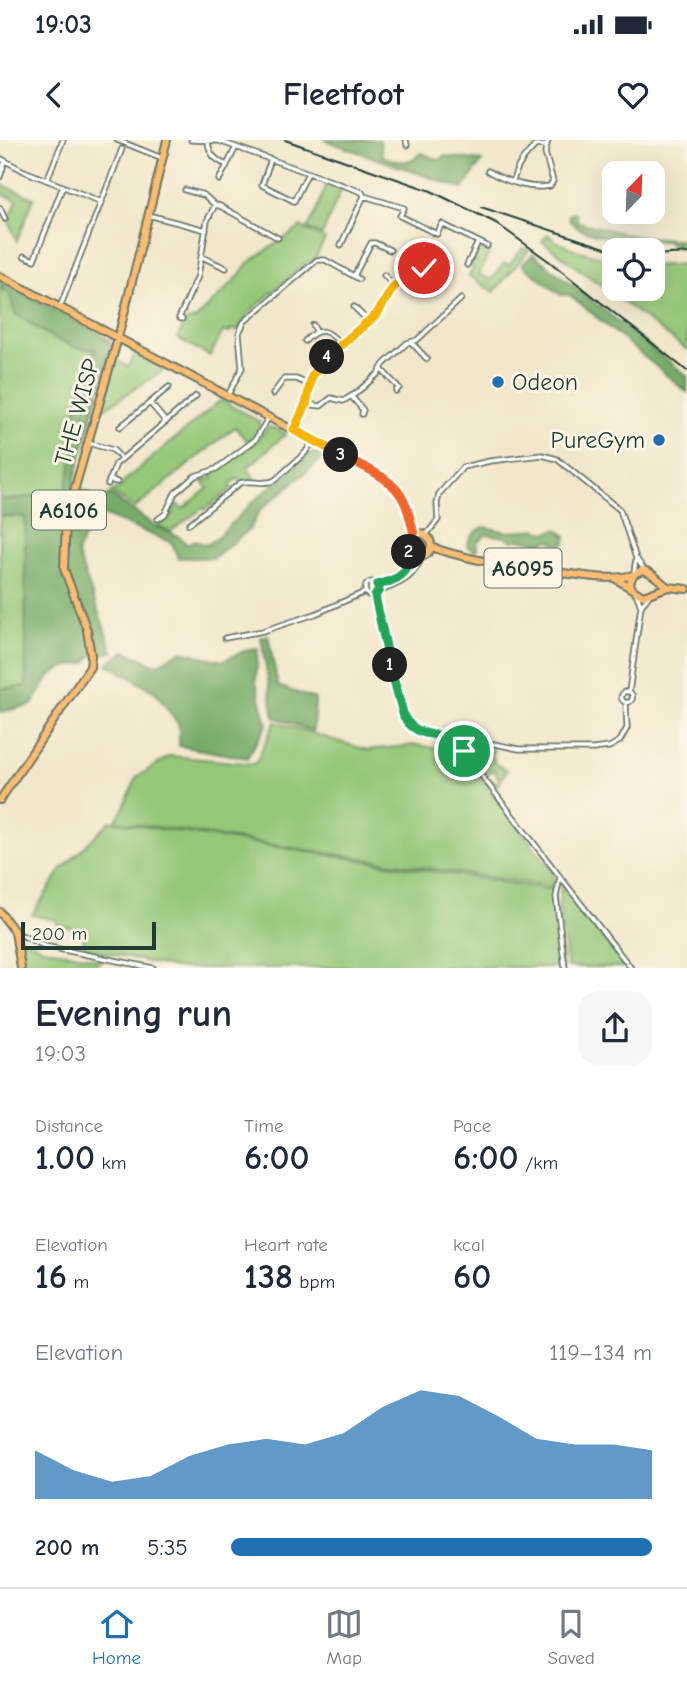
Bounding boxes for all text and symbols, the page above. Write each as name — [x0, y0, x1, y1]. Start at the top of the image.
text: 19:03 — [35, 10, 92, 40]
icon: back — [35, 76, 73, 114]
text: Fleetfoot — [283, 76, 404, 113]
icon: heart — [614, 76, 652, 114]
north arrow — [602, 161, 665, 224]
map controls — [602, 161, 665, 301]
pin — [394, 238, 454, 298]
button: locate — [602, 238, 665, 301]
icon: check — [405, 249, 443, 287]
pin: 4 — [310, 340, 344, 374]
text: 4 — [322, 345, 331, 367]
street label: THE WISP — [48, 356, 106, 468]
place label: Odeon — [512, 368, 578, 396]
marker: Odeon — [490, 374, 506, 390]
place label: PureGym — [550, 426, 645, 454]
marker: PureGym — [651, 432, 667, 448]
pin: 3 — [324, 438, 358, 472]
text: 3 — [336, 443, 345, 465]
road number: A6106 — [32, 490, 106, 530]
pin: 2 — [392, 534, 426, 570]
text: 2 — [404, 540, 413, 562]
road number: A6095 — [484, 548, 562, 588]
pin: 1 — [372, 648, 408, 682]
text: 1 — [386, 653, 393, 675]
pin — [434, 721, 494, 781]
icon: arrive — [445, 732, 483, 770]
scale bar — [21, 918, 156, 950]
text: 200 m — [32, 923, 87, 945]
button: share — [578, 991, 652, 1065]
text: Evening run — [35, 992, 232, 1036]
text: 19:03 — [35, 1040, 86, 1067]
text: Distance — [35, 1115, 103, 1137]
text: Time — [244, 1115, 283, 1137]
text: Pace — [453, 1115, 491, 1137]
text: 1.00 — [35, 1137, 95, 1178]
text: 6:00 — [244, 1137, 310, 1178]
text: 6:00 — [453, 1137, 519, 1178]
text: km — [95, 1152, 126, 1174]
text: /km — [519, 1152, 558, 1174]
text: Elevation — [35, 1234, 108, 1256]
text: Heart rate — [244, 1234, 328, 1256]
text: kcal — [453, 1234, 485, 1256]
text: 16 — [35, 1256, 67, 1297]
text: 138 — [244, 1256, 293, 1297]
text: 60 — [453, 1256, 491, 1297]
text: m — [67, 1271, 89, 1293]
text: bpm — [293, 1271, 335, 1293]
text: Elevation — [35, 1339, 123, 1366]
text: 119–134 m — [549, 1339, 652, 1366]
text: 200 m — [35, 1534, 99, 1561]
text: 5:35 — [147, 1534, 188, 1561]
tab: Home — [92, 1605, 141, 1669]
tab: Map — [325, 1605, 363, 1669]
tab: Saved — [547, 1605, 595, 1669]

